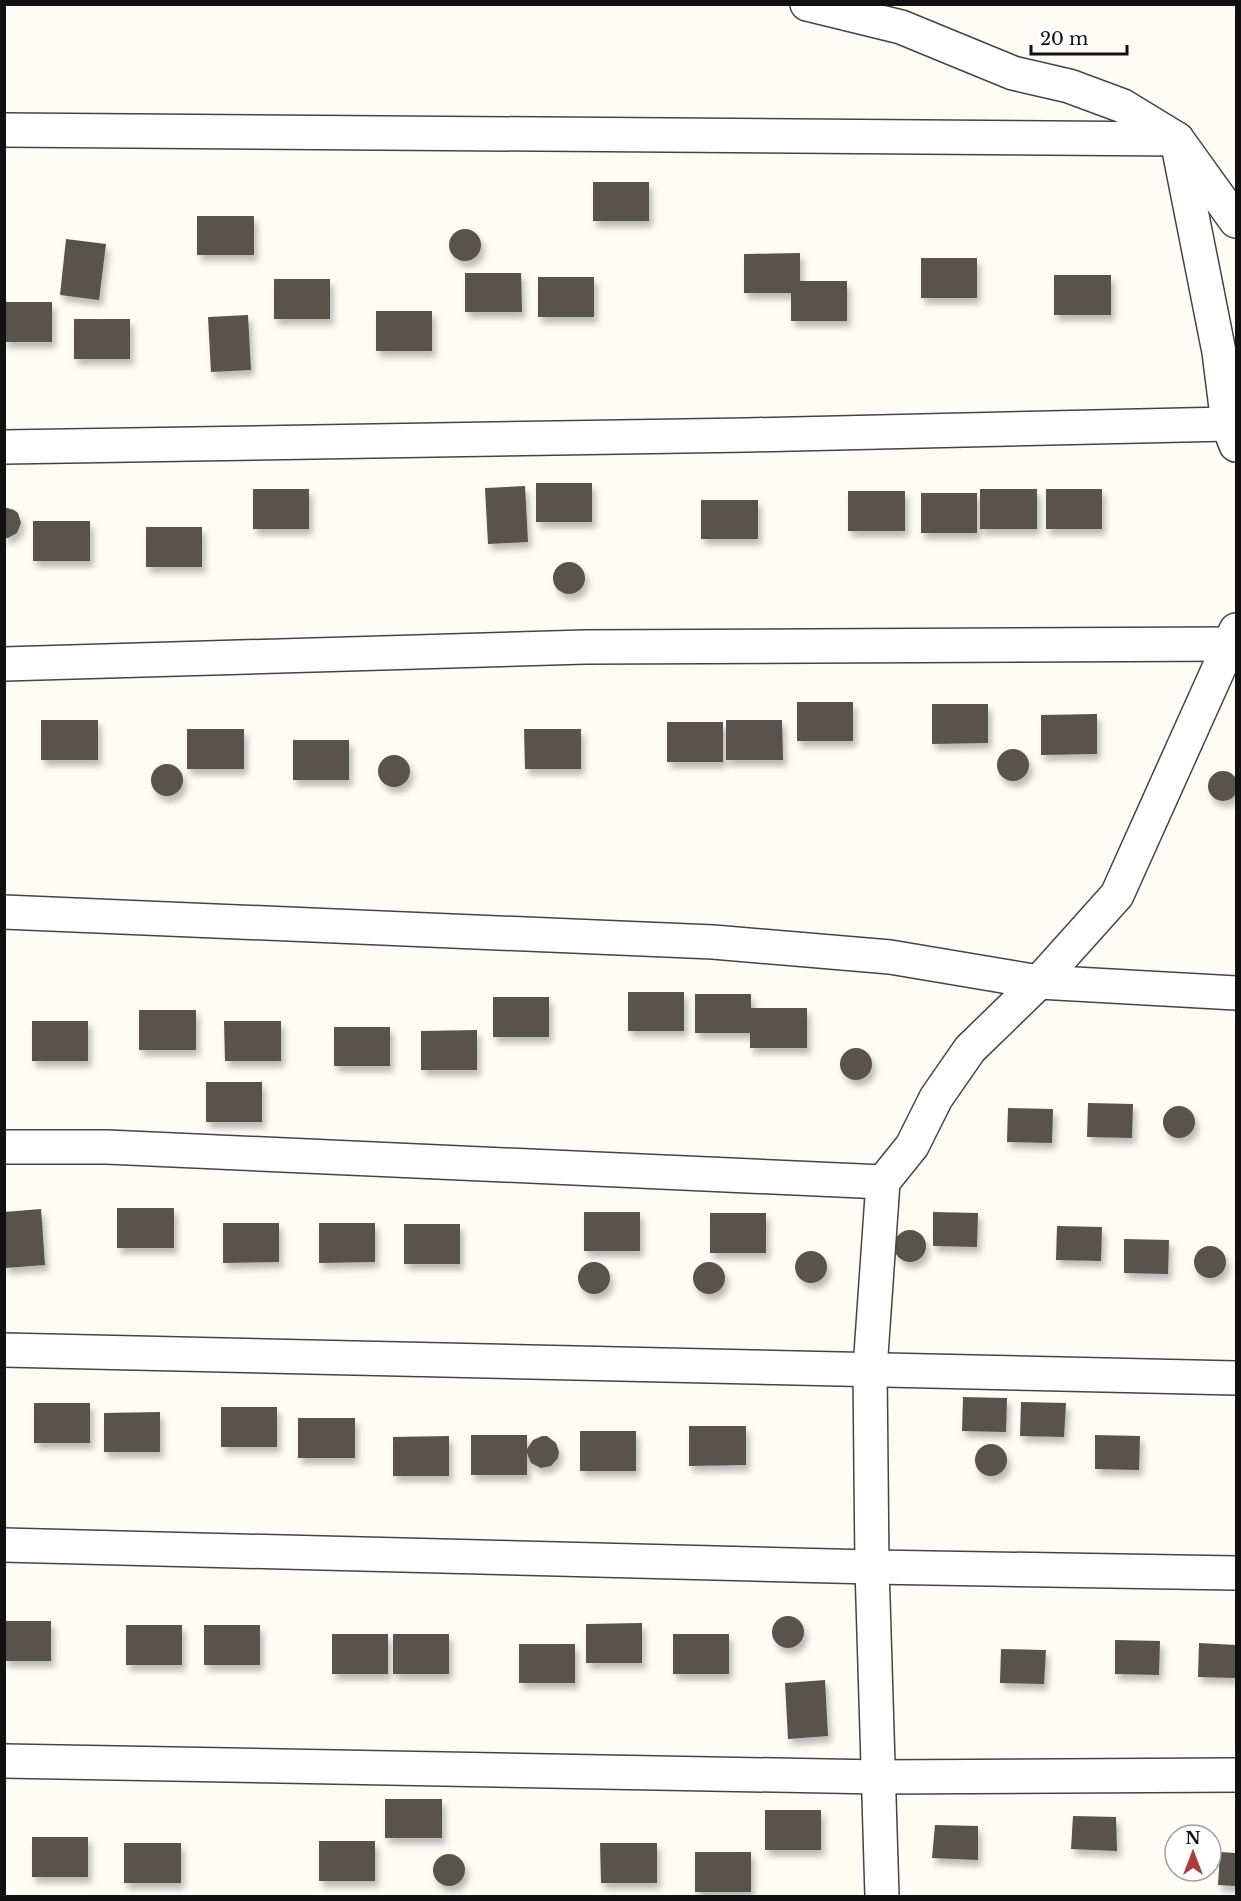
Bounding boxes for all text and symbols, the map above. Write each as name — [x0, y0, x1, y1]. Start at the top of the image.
scale bar — [1031, 18, 1127, 56]
text: 20 m — [1040, 28, 1088, 50]
north arrow — [1163, 1823, 1223, 1883]
text: N — [1185, 1828, 1201, 1848]

